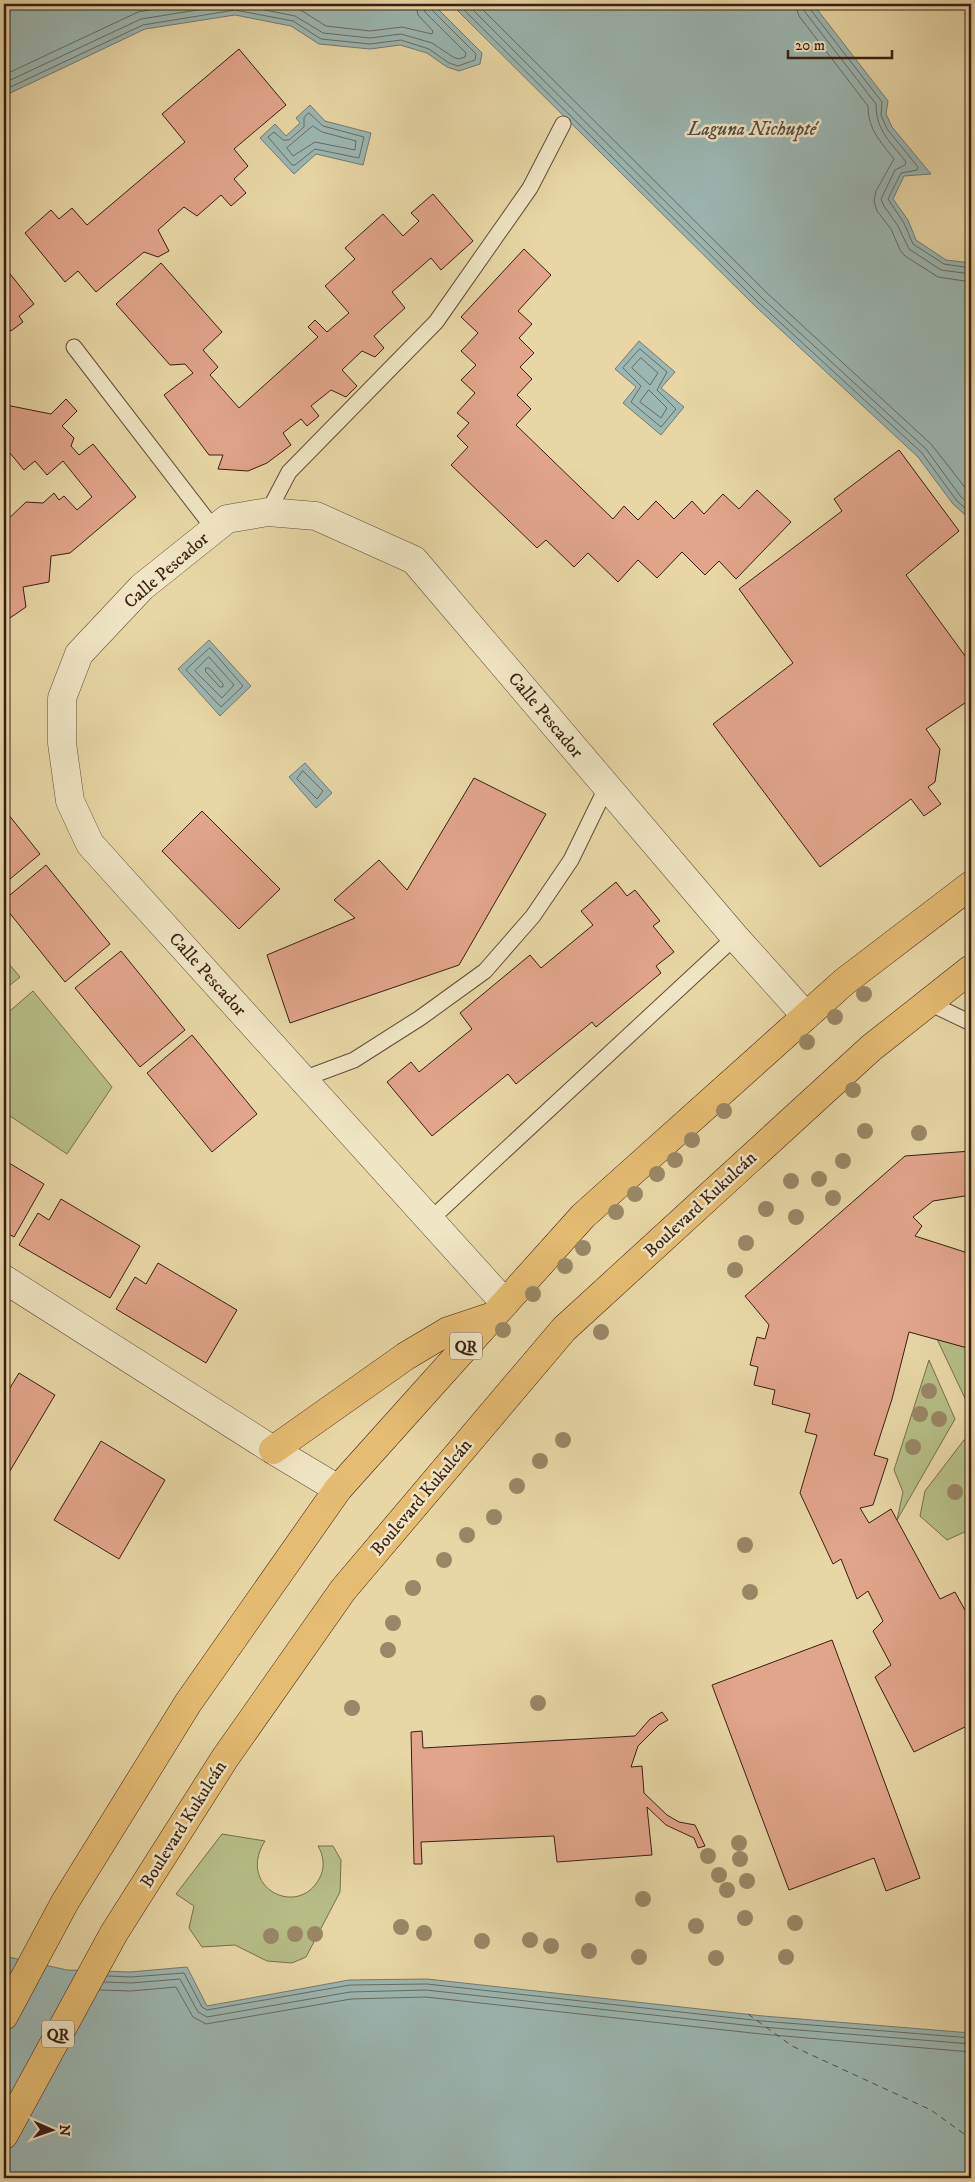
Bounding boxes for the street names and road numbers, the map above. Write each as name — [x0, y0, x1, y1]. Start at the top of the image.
street label: Calle Pescador — [120, 528, 214, 614]
street label: Calle Pescador — [503, 668, 588, 763]
street label: Calle Pescador — [164, 928, 251, 1021]
street label: Boulevard Kukulcán — [640, 1147, 762, 1262]
road number: QR — [450, 1332, 482, 1360]
street label: Boulevard Kukulcán — [367, 1434, 477, 1560]
street label: Boulevard Kukulcán — [136, 1756, 232, 1892]
road number: QR — [42, 2020, 74, 2048]

